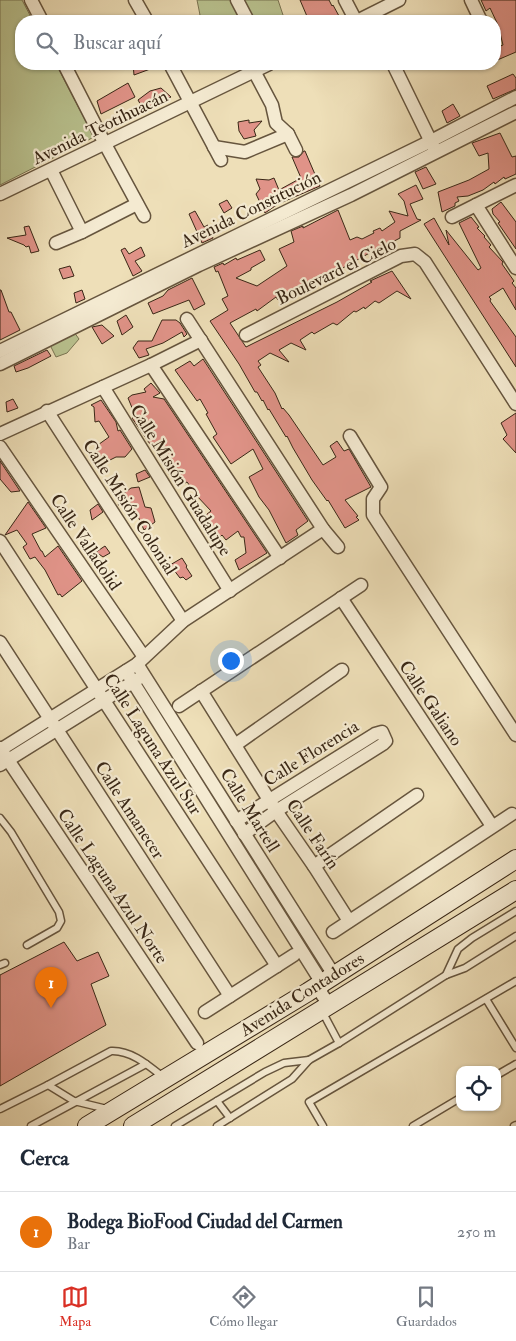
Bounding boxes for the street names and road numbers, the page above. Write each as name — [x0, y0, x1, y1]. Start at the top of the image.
street label: Avenida Teotihuacán — [28, 85, 172, 171]
street label: Avenida Constitución — [177, 166, 325, 254]
street label: Boulevard el Cielo — [273, 232, 400, 310]
street label: Calle Misión Guadalupe — [125, 400, 237, 561]
street label: Calle Misión Colonial — [77, 435, 182, 580]
street label: Calle Valladolid — [45, 489, 126, 595]
street label: Calle Galiano — [394, 656, 468, 751]
street label: Calle Laguna Azul Sur — [98, 669, 207, 820]
street label: Calle Florencia — [259, 715, 364, 792]
street label: Calle Amanecer — [89, 757, 170, 864]
street label: Calle Martell — [215, 764, 285, 857]
street label: Calle Farín — [281, 795, 344, 874]
street label: Calle Laguna Azul Norte — [52, 804, 173, 969]
street label: Avenida Contadores — [235, 947, 369, 1042]

